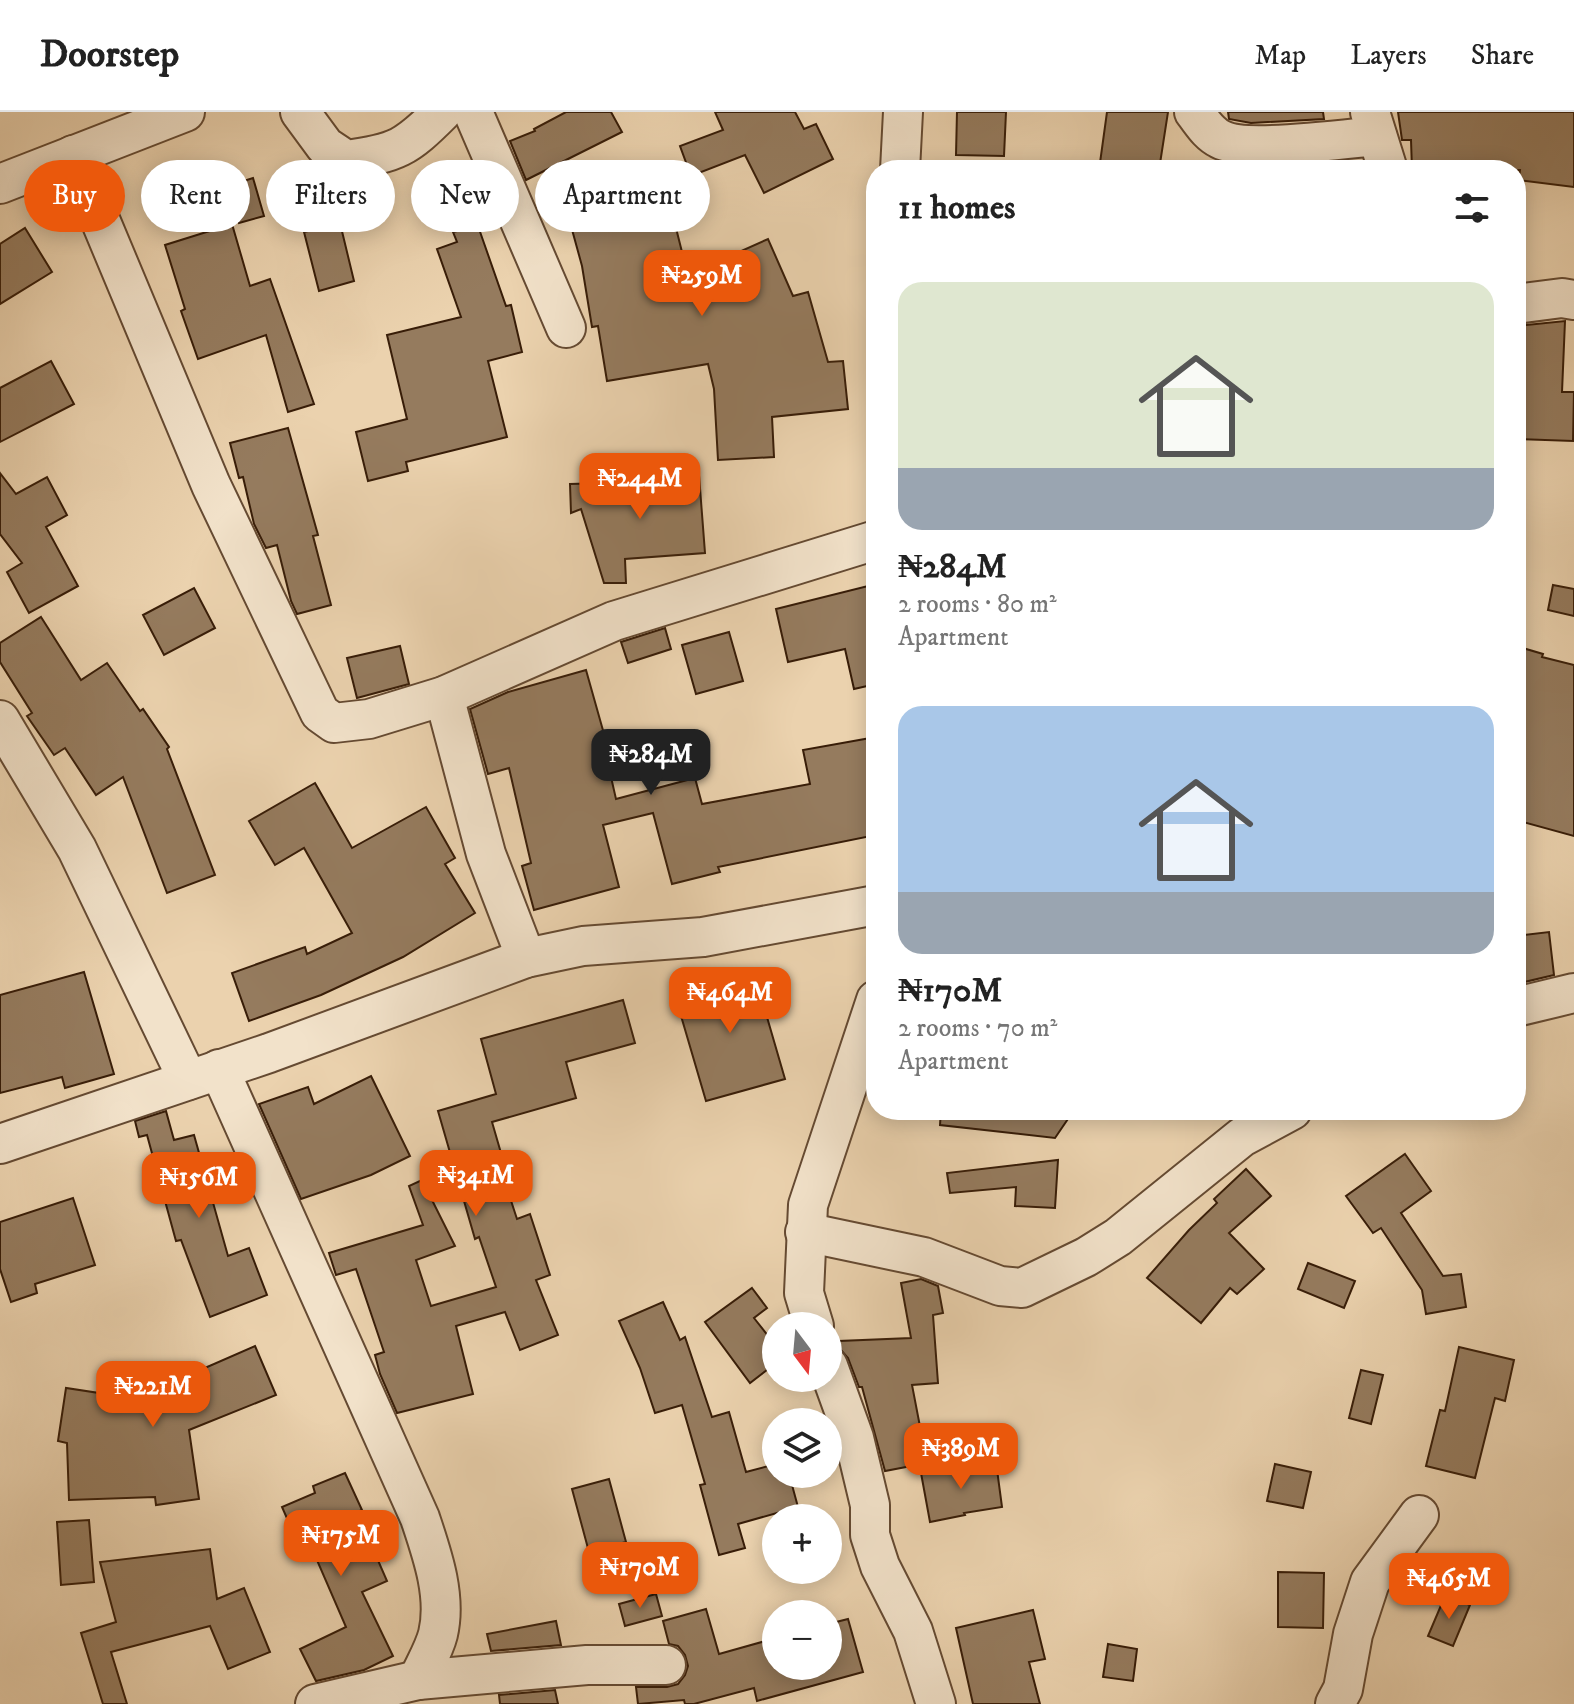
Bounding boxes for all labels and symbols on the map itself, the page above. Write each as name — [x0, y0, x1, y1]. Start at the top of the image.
pin: ₦259M — [646, 250, 758, 318]
pin: ₦244M — [584, 453, 696, 521]
pin: ₦284M — [595, 729, 707, 797]
pin: ₦464M — [674, 967, 786, 1035]
pin: ₦341M — [420, 1150, 532, 1218]
pin: ₦156M — [143, 1152, 255, 1220]
north arrow — [762, 1312, 842, 1392]
pin: ₦221M — [97, 1361, 209, 1429]
pin: ₦389M — [905, 1423, 1017, 1491]
pin: ₦175M — [285, 1510, 397, 1578]
pin: ₦170M — [584, 1542, 696, 1610]
pin: ₦465M — [1393, 1553, 1505, 1621]

